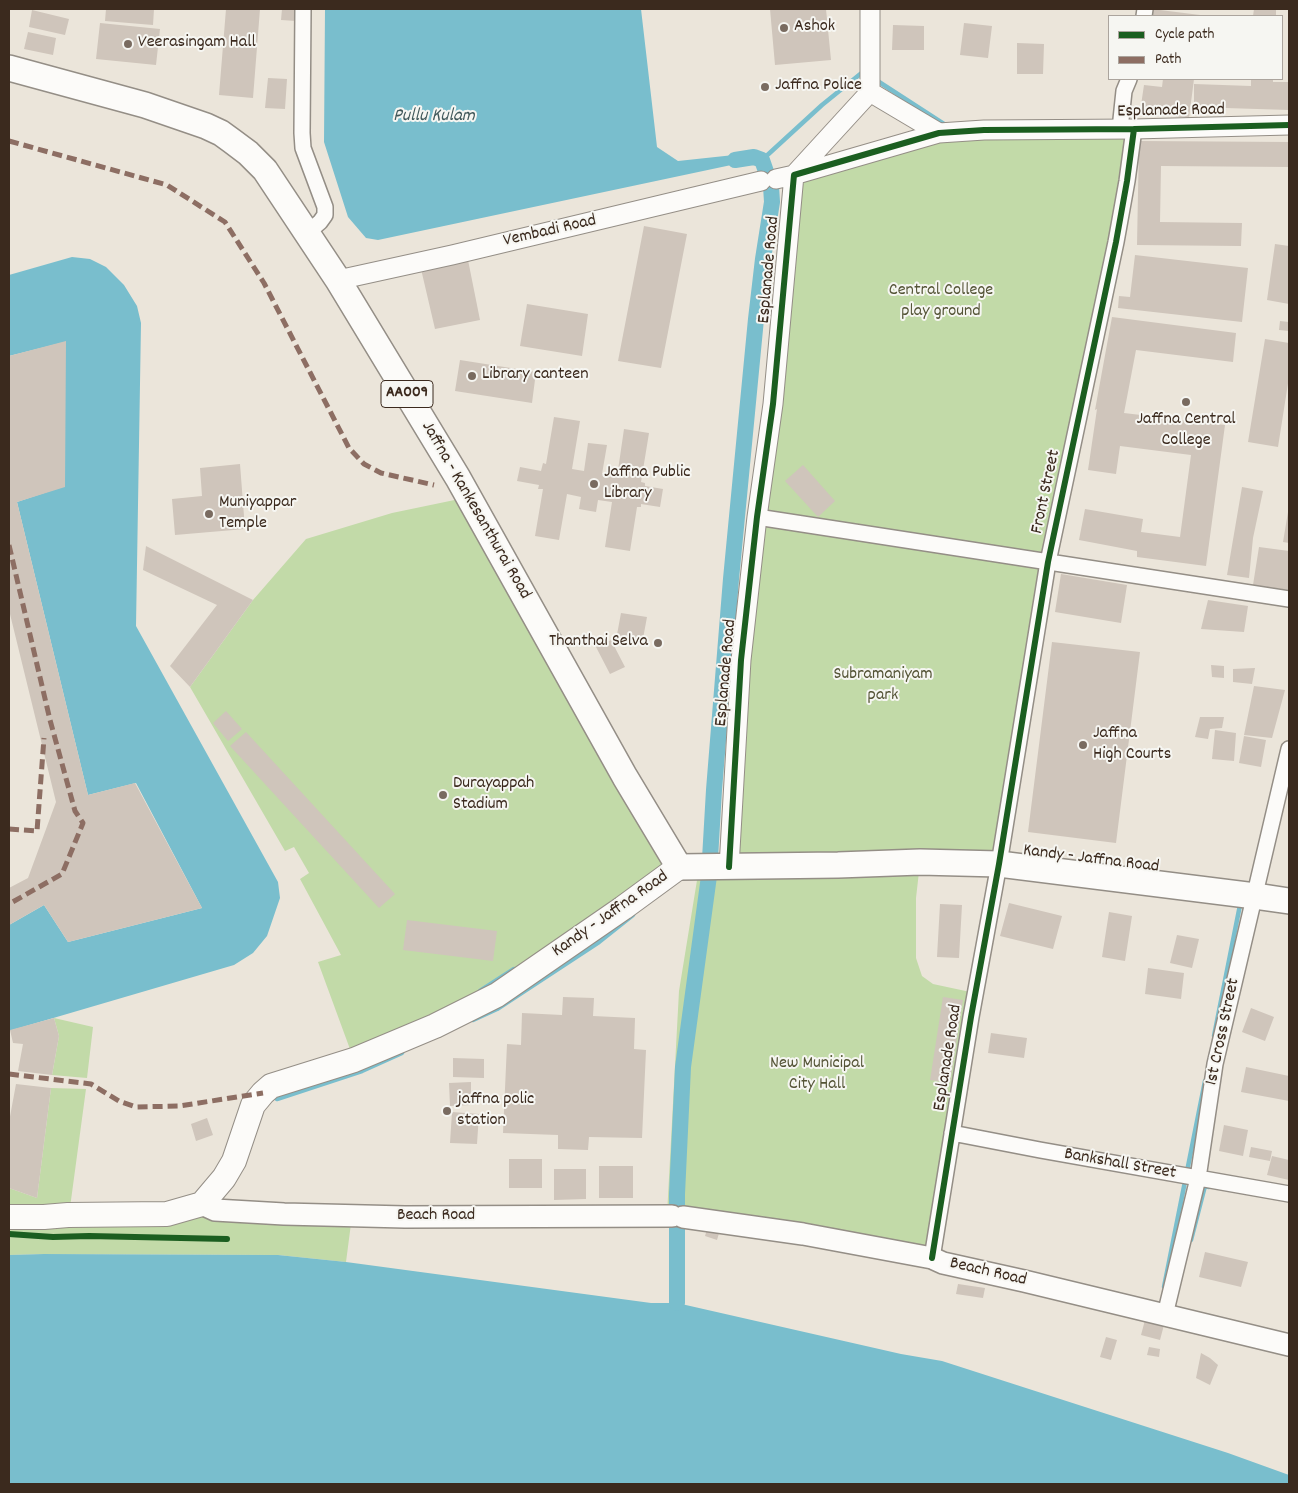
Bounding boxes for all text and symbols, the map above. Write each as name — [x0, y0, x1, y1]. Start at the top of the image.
legend — [1108, 15, 1283, 80]
place label: Ashok — [794, 17, 835, 39]
marker: Ashok — [778, 22, 790, 34]
text: Cycle path — [1155, 24, 1214, 46]
place label: Veerasingam Hall — [138, 33, 256, 55]
marker: Veerasingam Hall — [122, 38, 134, 50]
text: Path — [1155, 49, 1181, 71]
place label: Jaffna Police — [775, 76, 862, 98]
marker: Jaffna Police — [759, 81, 771, 93]
street label: Esplanade Road — [1117, 100, 1225, 124]
water label: Pullu Kulam — [393, 106, 475, 128]
street label: Vembadi Road — [501, 211, 599, 253]
street label: Esplanade Road — [755, 215, 785, 325]
park label: Central College play ground — [889, 281, 993, 324]
place label: Library canteen — [482, 365, 588, 387]
marker: Library canteen — [466, 370, 478, 382]
road number: AA009 — [381, 380, 433, 408]
marker: Jaffna Central College — [1180, 396, 1192, 408]
place label: Jaffna Central College — [1136, 410, 1236, 452]
street label: Jaffna - Kankesanthurai Road — [415, 418, 535, 604]
street label: Front Street — [1028, 448, 1066, 536]
place label: Jaffna Public Library — [604, 463, 691, 506]
marker: Jaffna Public Library — [588, 478, 600, 490]
place label: Muniyappar Temple — [219, 493, 296, 536]
marker: Muniyappar Temple — [203, 508, 215, 520]
street label: Esplanade Road — [712, 618, 742, 728]
place label: Thanthai Selva — [549, 632, 648, 654]
marker: Thanthai Selva — [652, 637, 664, 649]
park label: Subramaniyam park — [833, 665, 933, 708]
place label: Jaffna High Courts — [1093, 724, 1171, 766]
marker: Jaffna High Courts — [1077, 739, 1089, 751]
place label: Durayappah Stadium — [453, 774, 534, 816]
marker: Durayappah Stadium — [437, 789, 449, 801]
street label: Kandy - Jaffna Road — [1022, 841, 1160, 879]
street label: Kandy - Jaffna Road — [549, 867, 673, 963]
street label: 1st Cross Street — [1202, 977, 1246, 1087]
street label: Esplanade Road — [930, 1003, 968, 1113]
park label: New Municipal City Hall — [770, 1054, 864, 1096]
place label: jaffna polic station — [457, 1090, 534, 1132]
marker: jaffna polic station — [441, 1105, 453, 1117]
street label: Bankshall Street — [1062, 1145, 1178, 1185]
street label: Beach Road — [397, 1206, 475, 1228]
street label: Beach Road — [947, 1254, 1029, 1292]

